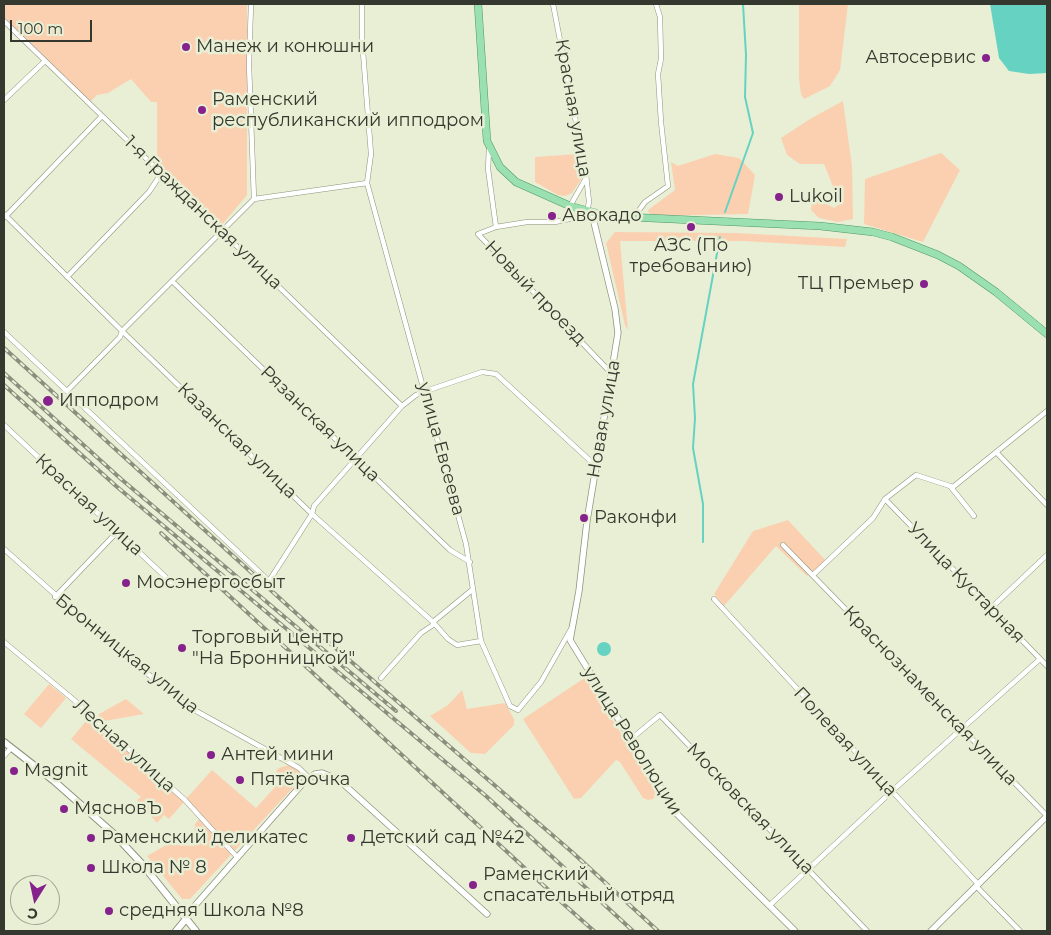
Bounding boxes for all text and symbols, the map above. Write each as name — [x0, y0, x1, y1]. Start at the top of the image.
scale bar — [12, 10, 95, 42]
text: 100 m — [18, 19, 63, 38]
place label: Манеж и конюшни — [196, 36, 374, 58]
street label: Красная улица — [550, 37, 596, 179]
marker: Манеж и конюшни — [180, 41, 192, 53]
place label: Автосервис — [865, 47, 976, 69]
marker: Автосервис — [980, 52, 992, 64]
place label: Раменский республиканский ипподром — [212, 89, 484, 132]
marker: Раменский республиканский ипподром — [196, 104, 208, 116]
street label: 1-я Гражданская улица — [119, 132, 287, 294]
place label: Lukoil — [789, 186, 843, 208]
marker: Lukoil — [773, 191, 785, 203]
place label: Авокадо — [562, 205, 642, 227]
marker: Авокадо — [546, 210, 558, 222]
marker: АЗС (По требованию) — [685, 221, 697, 233]
place label: АЗС (По требованию) — [630, 235, 752, 278]
street label: Новый проезд — [480, 236, 590, 350]
place label: ТЦ Премьер — [798, 273, 914, 295]
marker: ТЦ Премьер — [918, 278, 930, 290]
street label: Новая улица — [583, 358, 625, 480]
street label: Рязанская улица — [256, 361, 384, 487]
street label: Казанская улица — [173, 378, 301, 504]
street label: улица Евсеева — [413, 380, 469, 518]
place label: Ипподром — [59, 390, 159, 412]
marker: Ипподром — [41, 394, 55, 408]
street label: Красная улица — [31, 449, 147, 561]
place label: Раконфи — [594, 507, 677, 529]
marker: Раконфи — [578, 512, 590, 524]
street label: Улица Кустарная — [903, 518, 1029, 648]
place label: Мосэнергосбыт — [136, 572, 285, 594]
marker: Мосэнергосбыт — [120, 577, 132, 589]
street label: Бронницкая улица — [51, 589, 203, 719]
street label: Краснознаменская улица — [838, 602, 1022, 790]
place label: Торговый центр "На Бронницкой" — [192, 627, 355, 670]
marker: Торговый центр "На Бронницкой" — [176, 642, 188, 654]
street label: улица Революции — [578, 663, 686, 819]
street label: Полевая улица — [789, 683, 901, 801]
street label: Лесная улица — [69, 695, 179, 797]
street label: Московская улица — [682, 739, 818, 879]
place label: Антей мини — [221, 744, 334, 766]
marker: Антей мини — [205, 749, 217, 761]
place label: Magnit — [24, 760, 88, 782]
marker: Magnit — [8, 765, 20, 777]
place label: Пятёрочка — [250, 769, 350, 791]
marker: Пятёрочка — [234, 774, 246, 786]
place label: МясновЪ — [74, 798, 162, 820]
marker: МясновЪ — [58, 803, 70, 815]
place label: Раменский деликатес — [101, 827, 308, 849]
place label: Детский сад №42 — [361, 827, 524, 849]
marker: Раменский деликатес — [85, 832, 97, 844]
marker: Детский сад №42 — [345, 832, 357, 844]
place label: Школа № 8 — [101, 857, 207, 879]
marker: Школа № 8 — [85, 862, 97, 874]
place label: Раменский спасательный отряд — [483, 864, 675, 906]
north arrow — [10, 875, 60, 925]
marker: Раменский спасательный отряд — [467, 879, 479, 891]
place label: средняя Школа №8 — [119, 900, 304, 922]
text: С — [26, 904, 39, 924]
marker: средняя Школа №8 — [103, 905, 115, 917]

